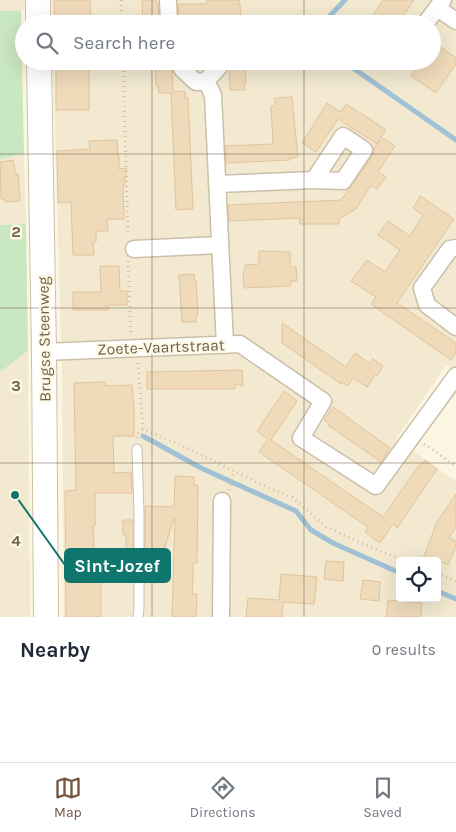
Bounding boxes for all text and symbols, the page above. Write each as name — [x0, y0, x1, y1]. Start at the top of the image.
search box — [15, 15, 441, 70]
icon: search — [33, 29, 61, 57]
text: Search here — [73, 32, 175, 54]
text: 2 — [11, 222, 21, 241]
street label: Brugse Steenweg — [33, 276, 55, 402]
street label: Zoete-Vaartstraat — [97, 335, 225, 359]
text: 3 — [11, 376, 21, 395]
text: 4 — [11, 531, 21, 550]
callout: Sint-Jozef — [65, 549, 170, 582]
text: Sint-Jozef — [74, 555, 160, 577]
map controls — [396, 557, 441, 602]
button: locate — [396, 557, 441, 602]
text: Nearby — [20, 638, 90, 662]
text: 0 results — [372, 640, 436, 659]
tab: Map — [54, 774, 82, 821]
tab: Directions — [190, 774, 256, 821]
tab: Saved — [363, 774, 402, 821]

